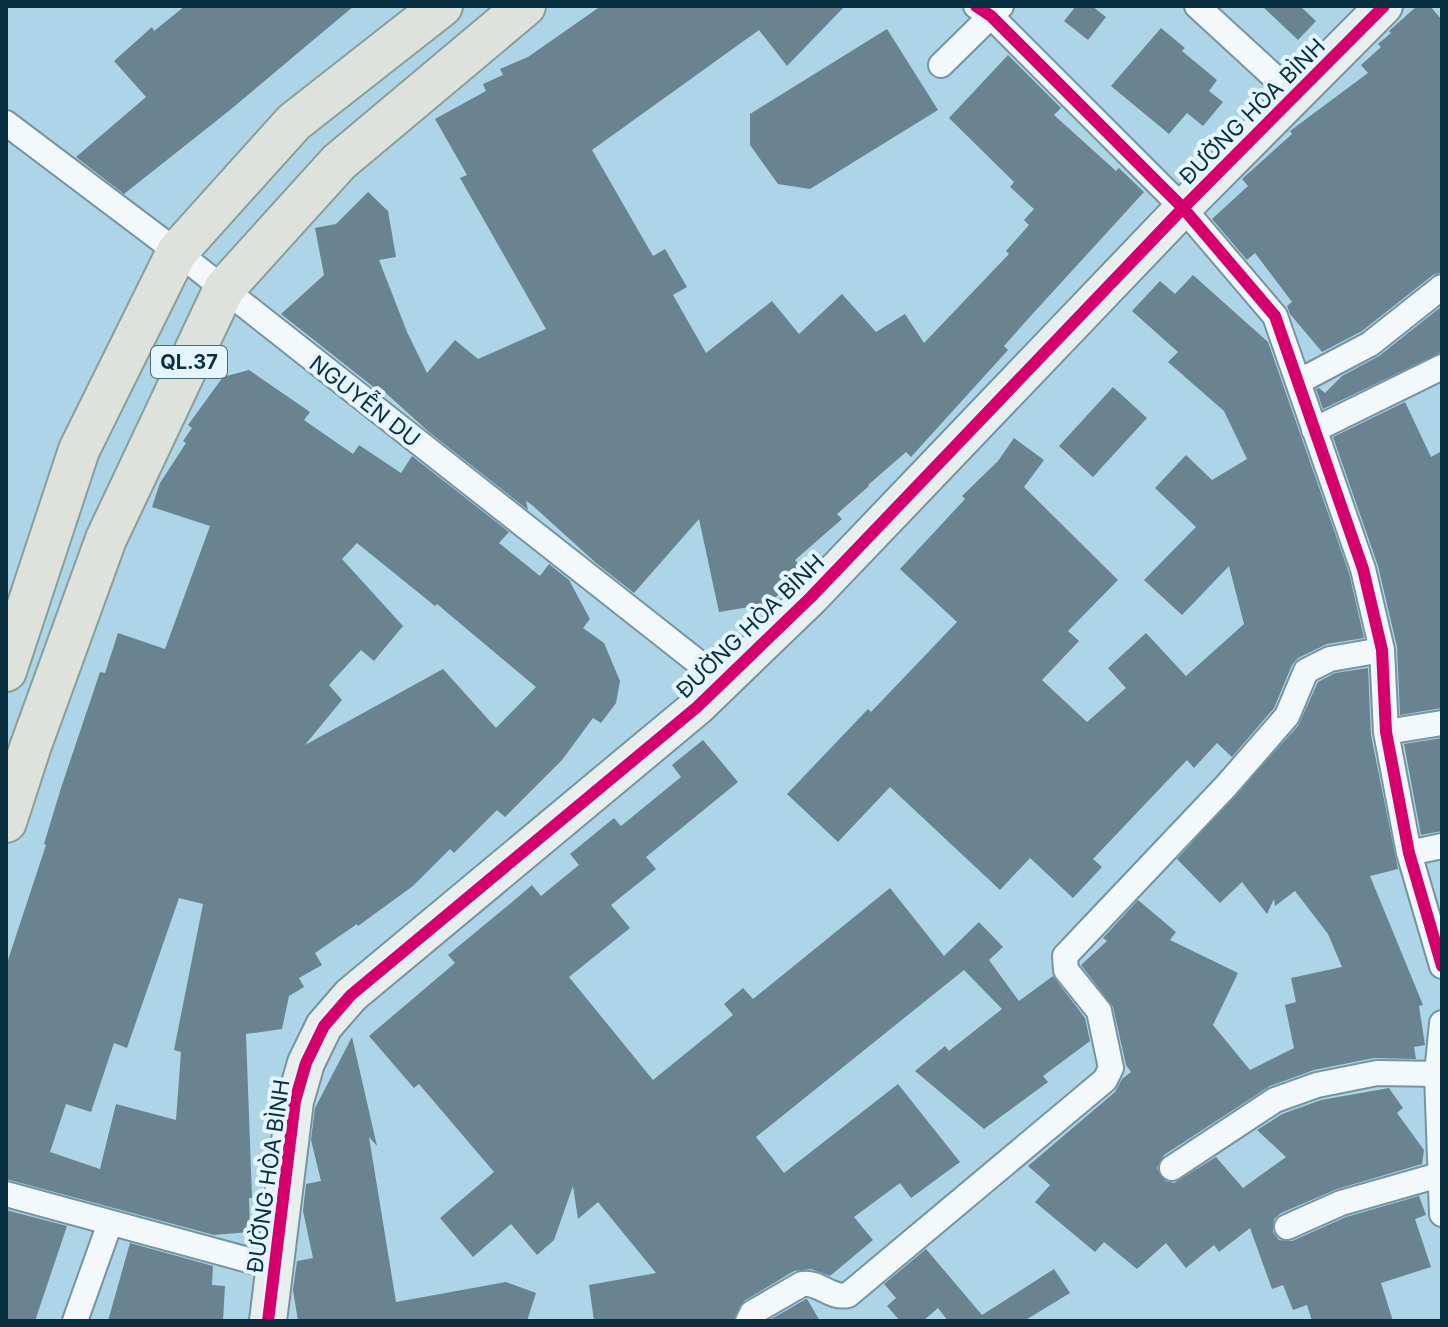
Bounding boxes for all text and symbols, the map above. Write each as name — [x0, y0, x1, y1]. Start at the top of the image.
street label: ĐƯỜNG HÒA BÌNH — [1174, 33, 1330, 189]
road number: QL.37 — [151, 346, 227, 378]
street label: NGUYỄN DU — [305, 348, 427, 452]
street label: ĐƯỜNG HÒA BÌNH — [671, 549, 829, 703]
street label: ĐƯỜNG HÒA BÌNH — [242, 1078, 294, 1274]

